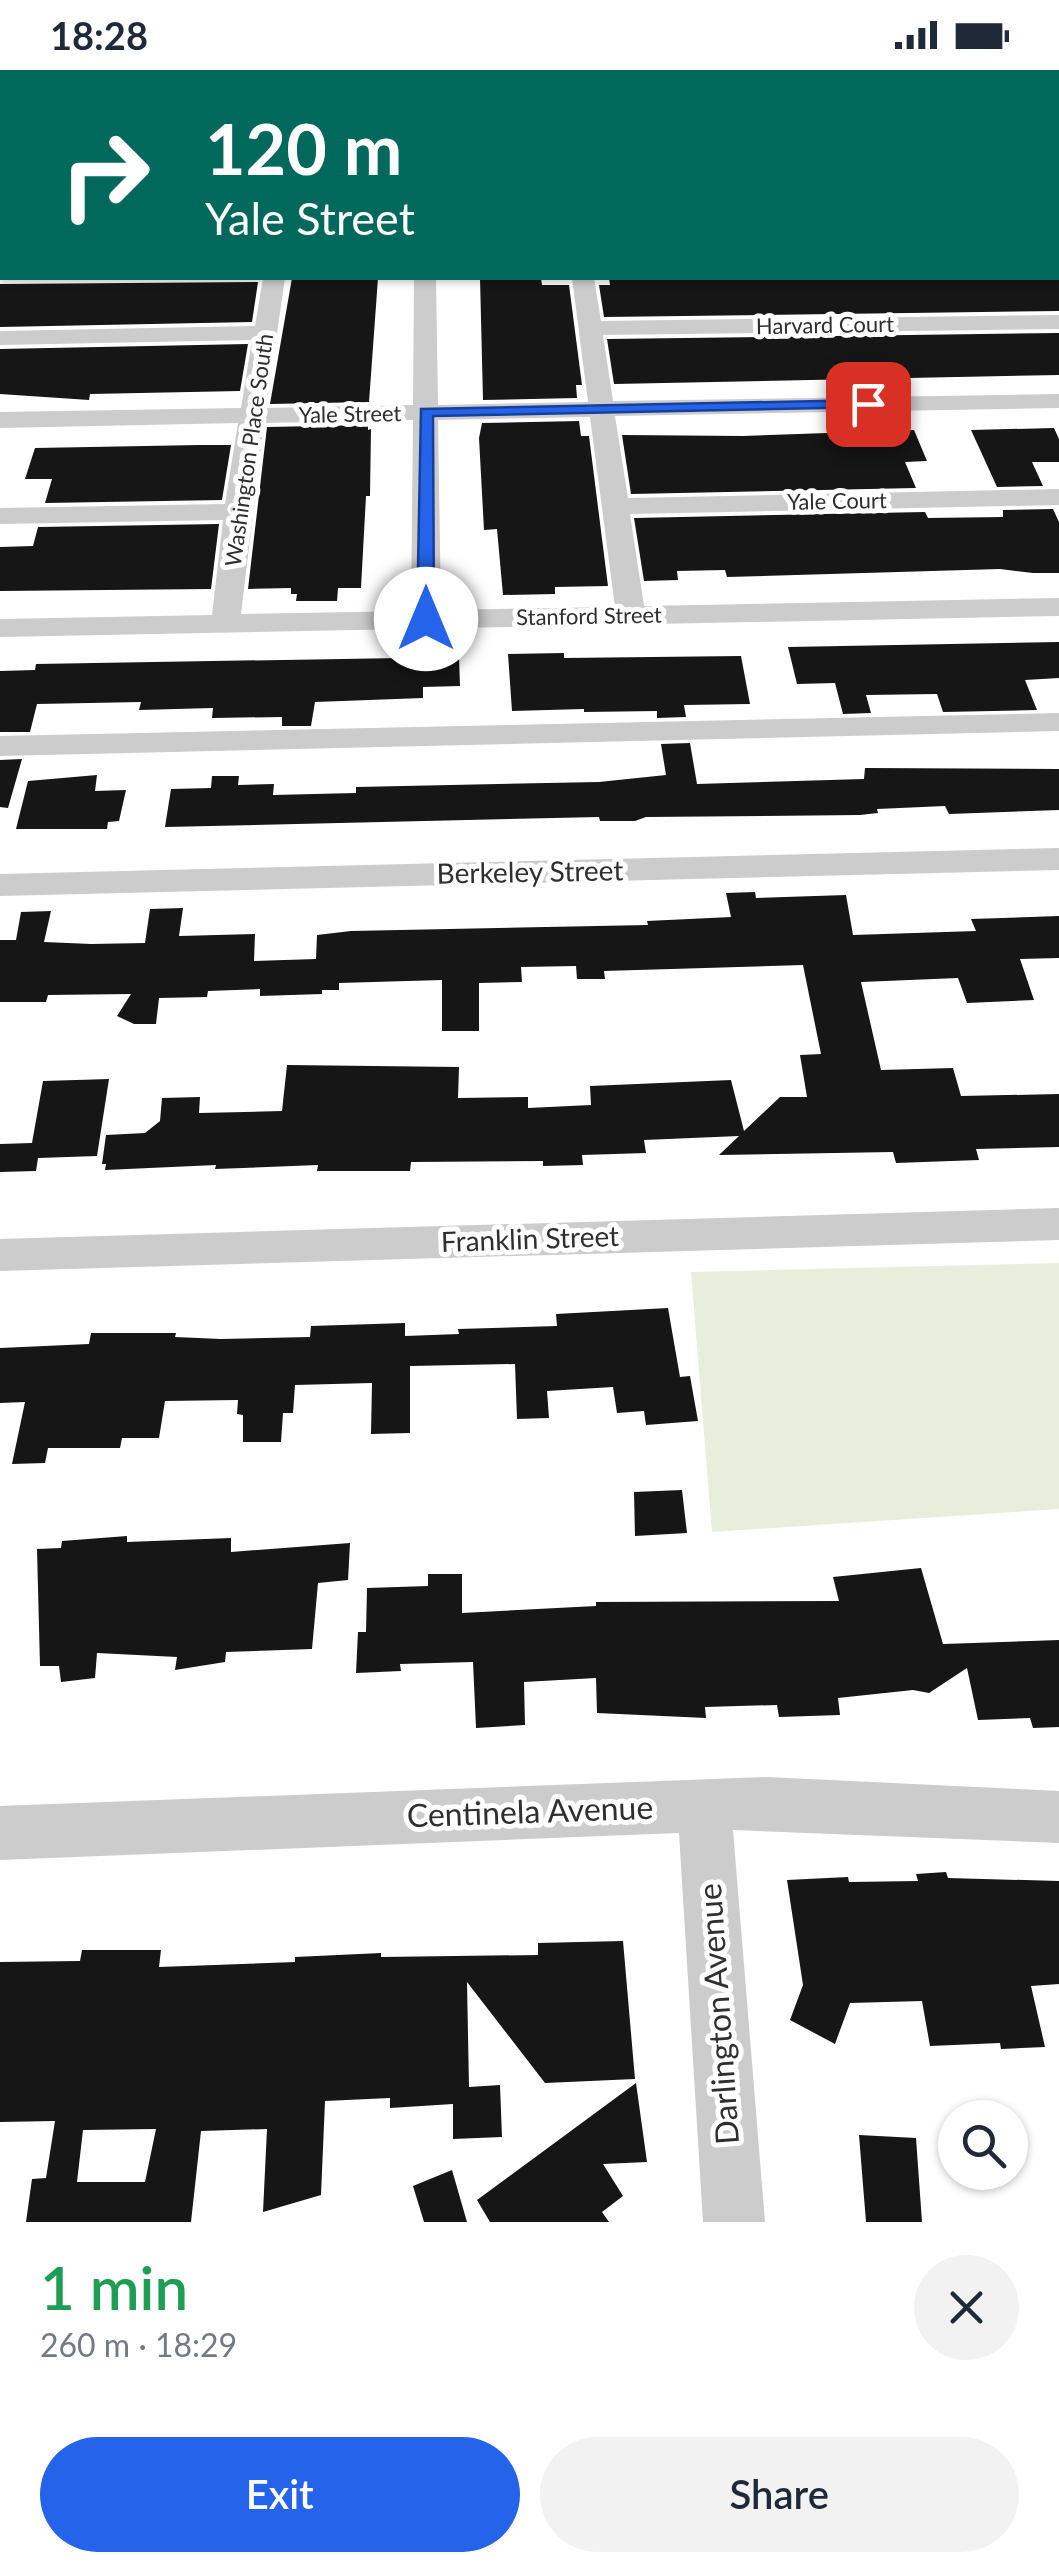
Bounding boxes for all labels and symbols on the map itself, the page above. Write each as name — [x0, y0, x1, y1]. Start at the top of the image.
street label: Harvard Court — [756, 310, 894, 339]
street label: Washington Place South — [219, 332, 278, 568]
pin — [826, 362, 911, 447]
street label: Yale Street — [298, 399, 402, 428]
street label: Yale Court — [787, 486, 887, 515]
position arrow — [374, 567, 478, 671]
street label: Stanford Street — [516, 601, 662, 630]
street label: Berkeley Street — [436, 852, 624, 890]
street label: Franklin Street — [440, 1218, 620, 1258]
street label: Centinela Avenue — [406, 1787, 654, 1834]
street label: Darlington Avenue — [689, 1882, 746, 2146]

